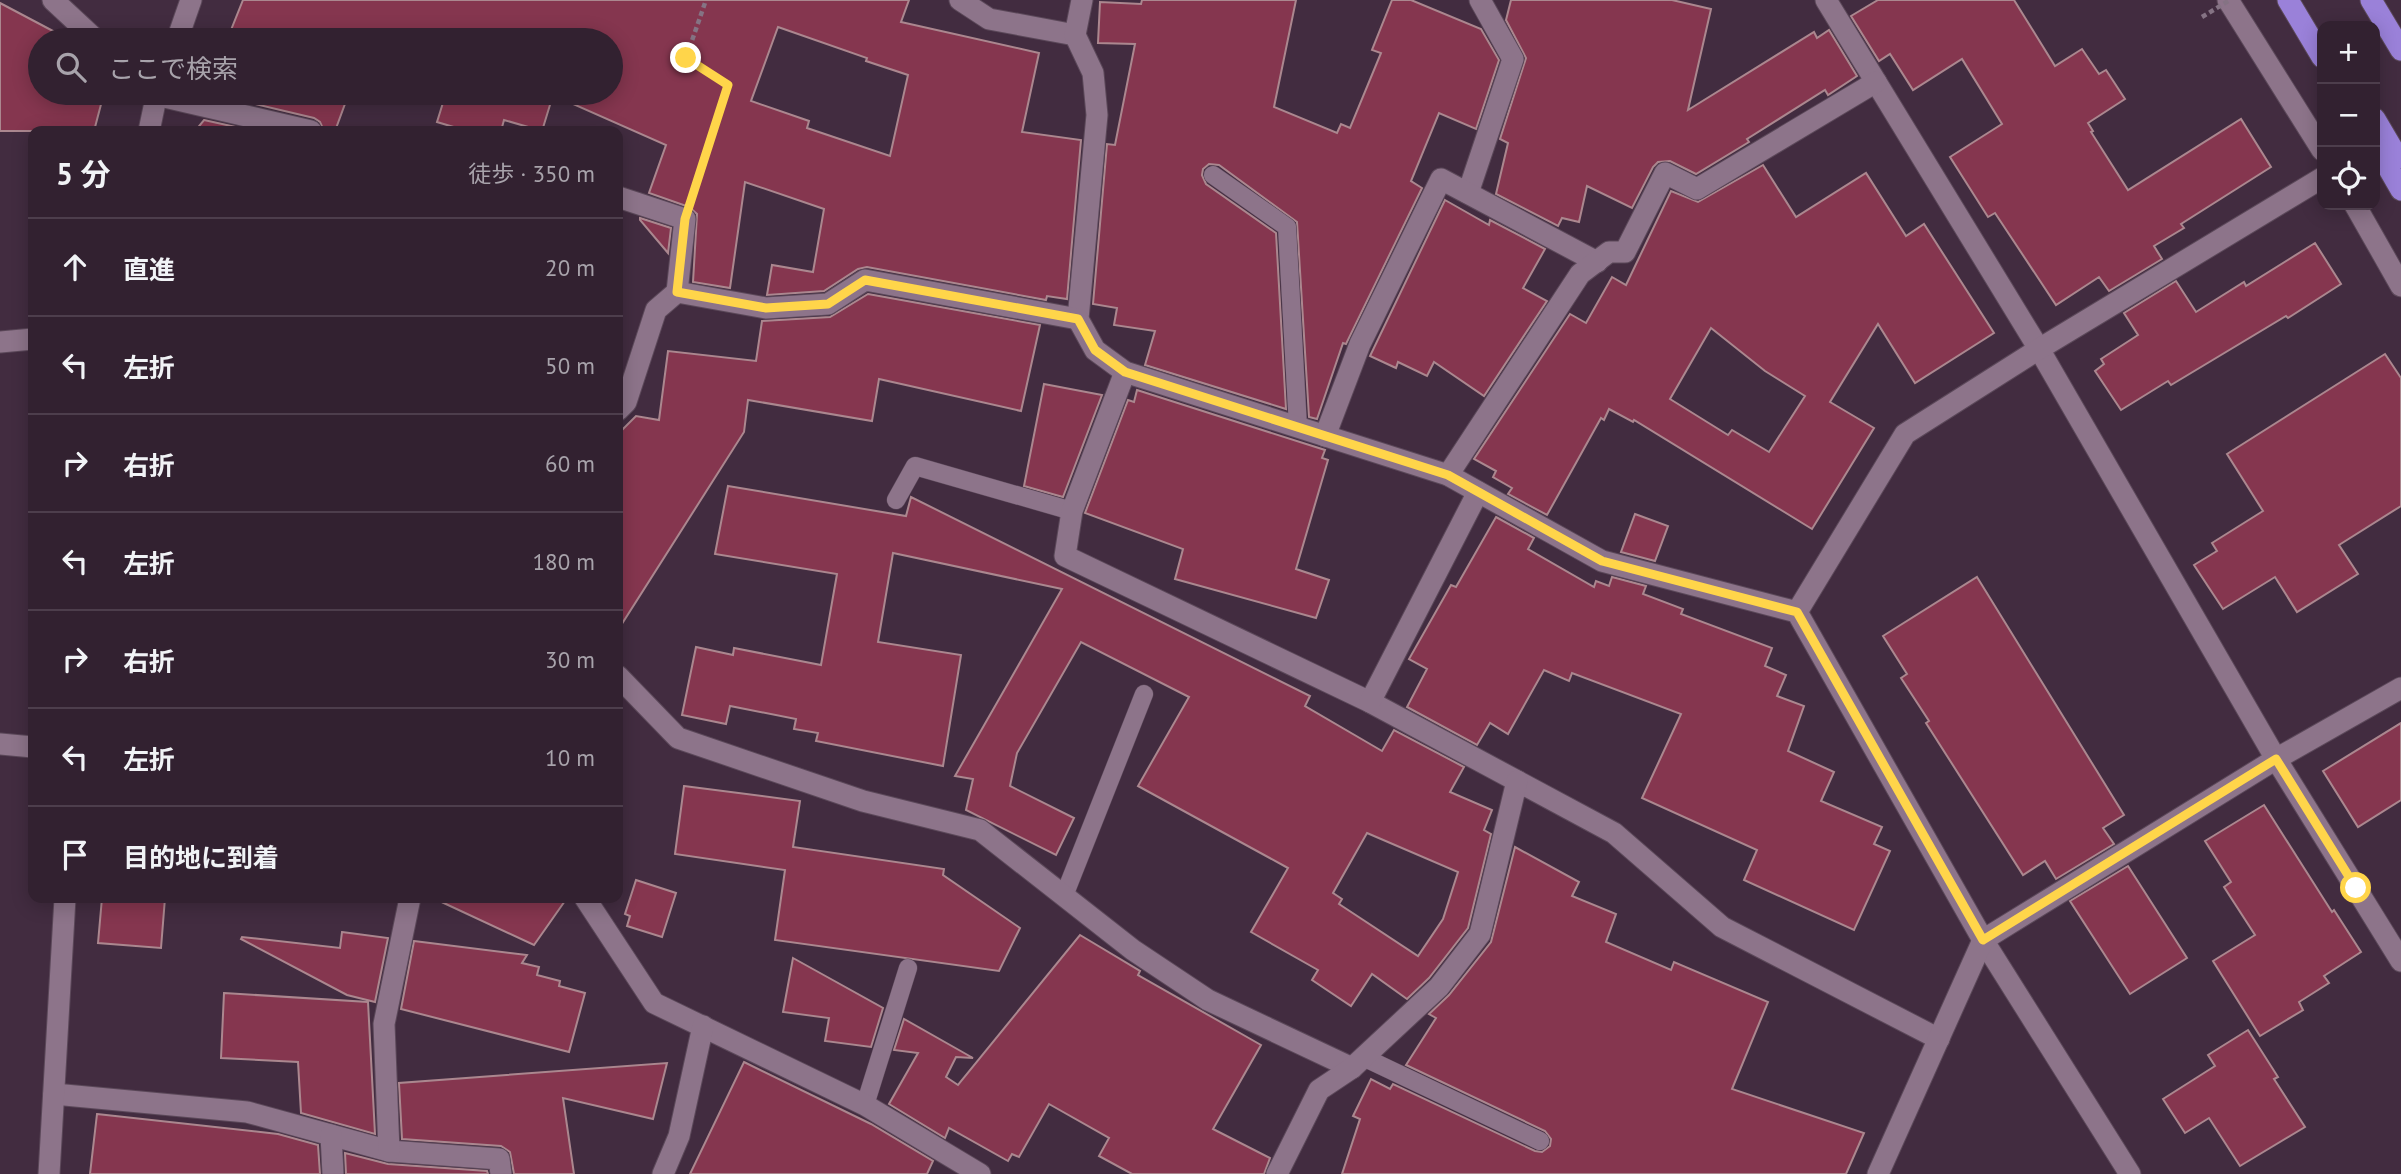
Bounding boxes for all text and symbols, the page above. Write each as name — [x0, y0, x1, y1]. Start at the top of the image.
map controls — [2317, 21, 2380, 210]
button: + — [2317, 21, 2380, 84]
search box — [28, 28, 623, 105]
route end — [670, 42, 701, 73]
icon: search — [52, 48, 90, 86]
text: ここで検索 — [108, 52, 238, 85]
button: − — [2317, 84, 2380, 147]
button: locate — [2317, 147, 2380, 210]
text: 5 分 — [56, 154, 111, 193]
text: 徒歩 · 350 m — [468, 159, 595, 188]
icon: ahead — [56, 248, 94, 286]
text: 直進 — [123, 253, 175, 286]
text: 20 m — [545, 253, 595, 282]
icon: left — [56, 346, 94, 384]
text: 左折 — [123, 351, 175, 384]
text: 50 m — [545, 351, 595, 380]
icon: right — [56, 444, 94, 482]
text: 右折 — [123, 449, 175, 482]
text: 60 m — [545, 449, 595, 478]
icon: left — [56, 542, 94, 580]
text: 左折 — [123, 547, 175, 580]
text: 180 m — [533, 547, 595, 576]
icon: right — [56, 640, 94, 678]
text: 右折 — [123, 645, 175, 678]
text: 30 m — [545, 645, 595, 674]
icon: left — [56, 738, 94, 776]
text: 左折 — [123, 743, 175, 776]
text: 10 m — [545, 743, 595, 772]
icon: arrive — [56, 836, 94, 874]
text: 目的地に到着 — [123, 841, 279, 874]
route start — [2340, 872, 2371, 903]

